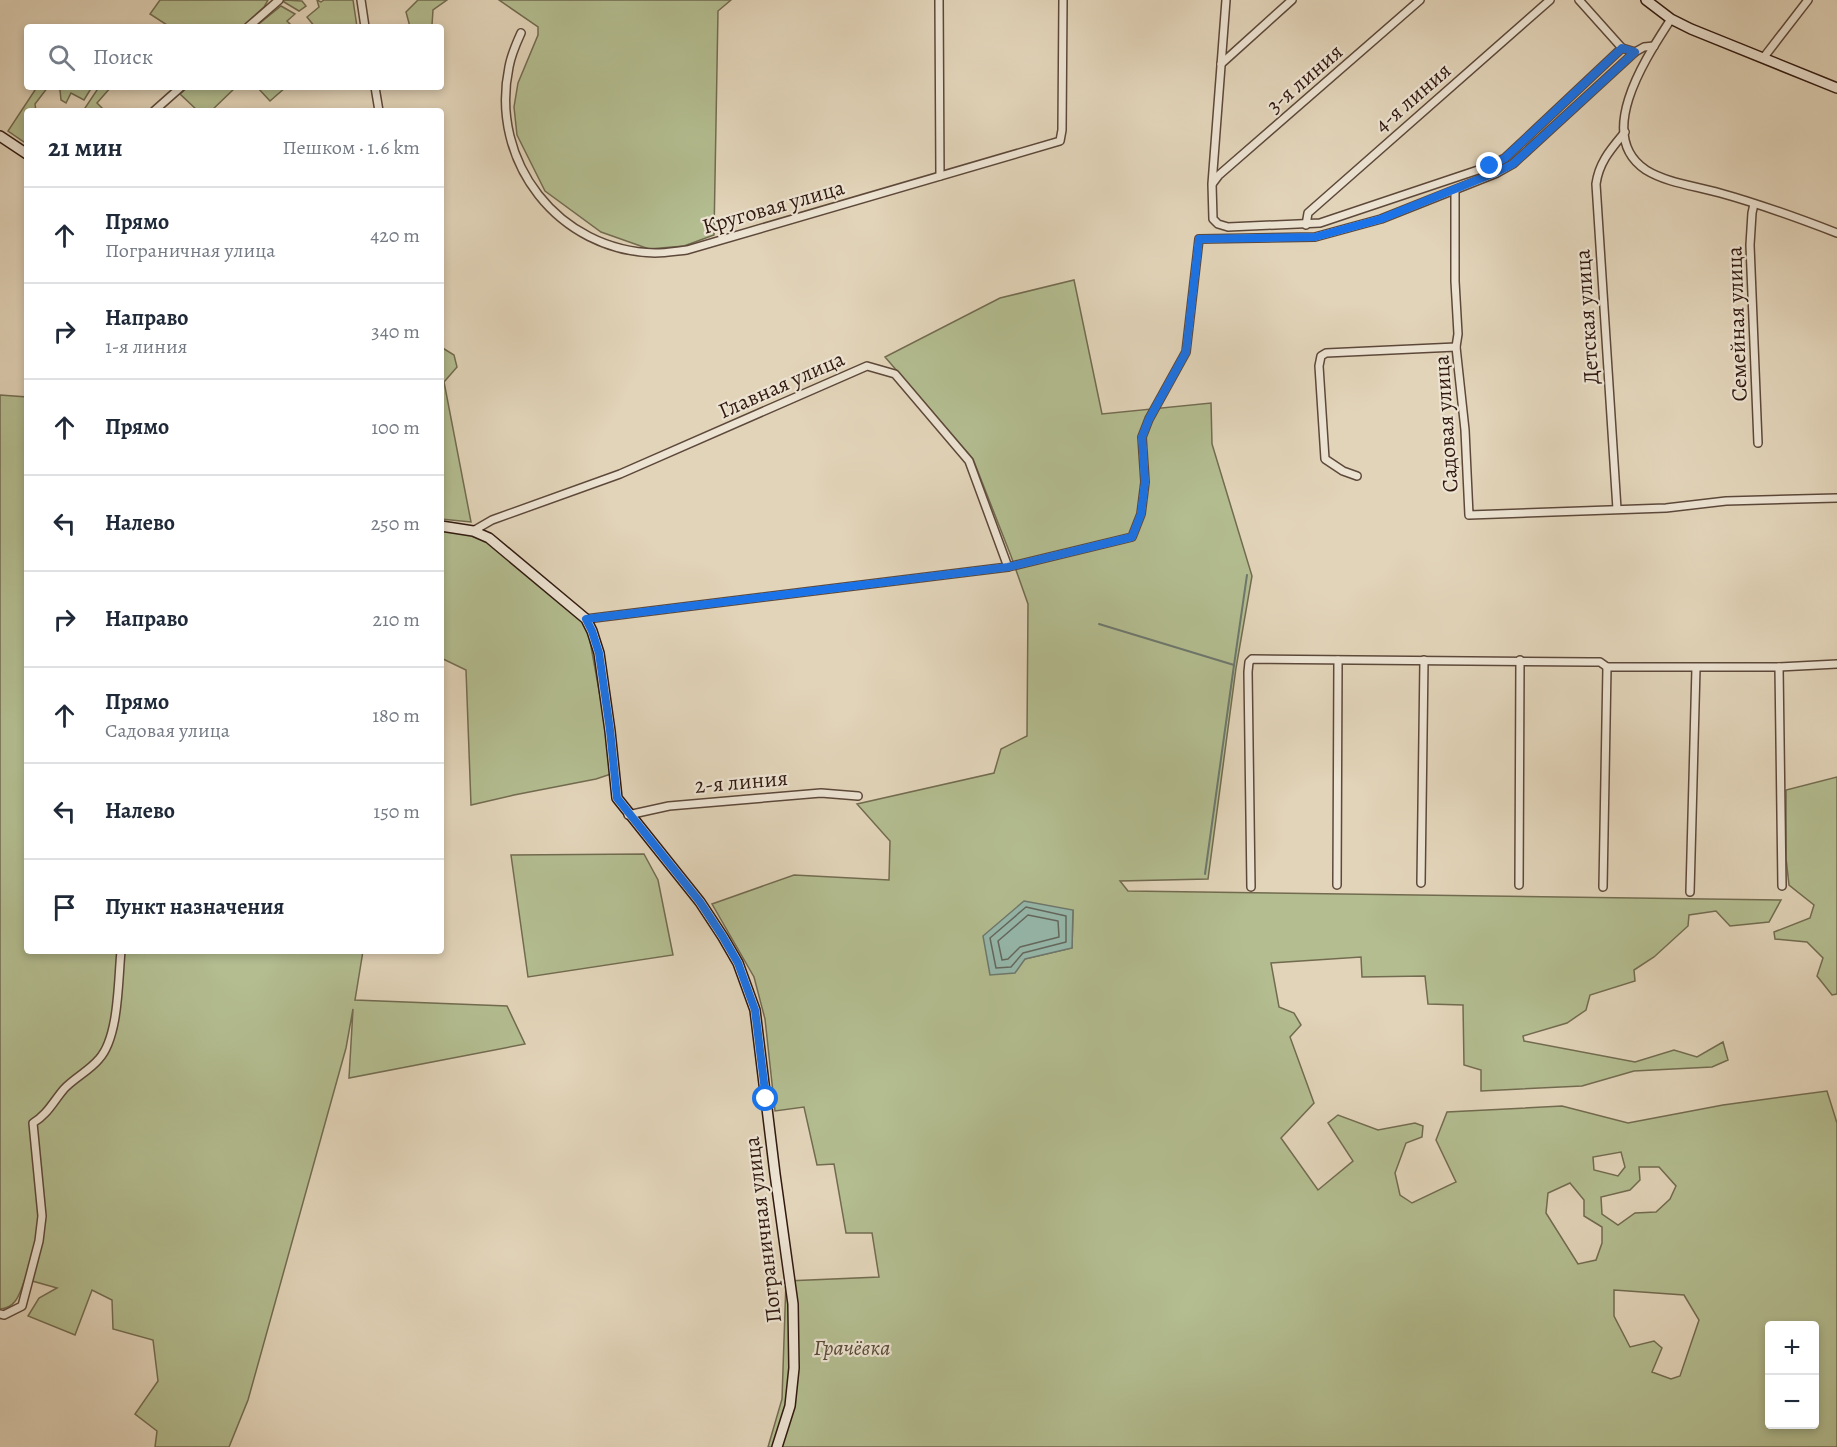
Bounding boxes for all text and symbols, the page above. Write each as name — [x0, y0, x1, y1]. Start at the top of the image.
search box — [24, 24, 444, 90]
street label: 3-я линия — [1260, 37, 1349, 120]
icon: search — [45, 41, 78, 74]
text: Поиск — [93, 42, 153, 72]
street label: 4-я линия — [1368, 56, 1458, 140]
text: 21 мин — [48, 130, 123, 165]
text: Пешком · 1.6 km — [283, 134, 420, 161]
route end — [1476, 152, 1502, 178]
street label: Круговая улица — [699, 172, 849, 242]
text: Прямо — [105, 207, 169, 237]
icon: ahead — [48, 219, 81, 252]
text: 420 m — [370, 222, 420, 249]
text: Пограничная улица — [105, 237, 275, 264]
street label: Семейная улица — [1719, 245, 1755, 402]
street label: Детская улица — [1567, 247, 1607, 386]
text: Направо — [105, 303, 188, 333]
icon: right — [48, 315, 81, 348]
text: 340 m — [371, 318, 420, 345]
text: 1-я линия — [105, 333, 187, 360]
street label: Главная улица — [713, 343, 850, 426]
street label: Садовая улица — [1426, 353, 1466, 494]
icon: ahead — [48, 411, 81, 444]
text: Прямо — [105, 412, 169, 442]
text: 100 m — [371, 414, 420, 441]
icon: left — [48, 507, 81, 540]
text: Налево — [105, 508, 175, 538]
text: 250 m — [371, 510, 420, 537]
icon: right — [48, 603, 81, 636]
text: Направо — [105, 604, 188, 634]
text: 210 m — [372, 606, 420, 633]
text: Прямо — [105, 687, 169, 717]
icon: ahead — [48, 699, 81, 732]
text: 180 m — [372, 702, 420, 729]
text: Садовая улица — [105, 717, 230, 744]
street label: 2-я линия — [693, 763, 789, 801]
icon: left — [48, 795, 81, 828]
text: Налево — [105, 796, 175, 826]
text: 150 m — [373, 798, 420, 825]
icon: arrive — [48, 891, 81, 924]
text: Пункт назначения — [105, 892, 284, 922]
route start — [752, 1085, 778, 1111]
street label: Пограничная улица — [737, 1134, 789, 1325]
map controls — [1765, 1321, 1819, 1429]
button: + — [1765, 1321, 1819, 1375]
park label: Грачёвка — [814, 1333, 890, 1363]
button: − — [1765, 1375, 1819, 1429]

